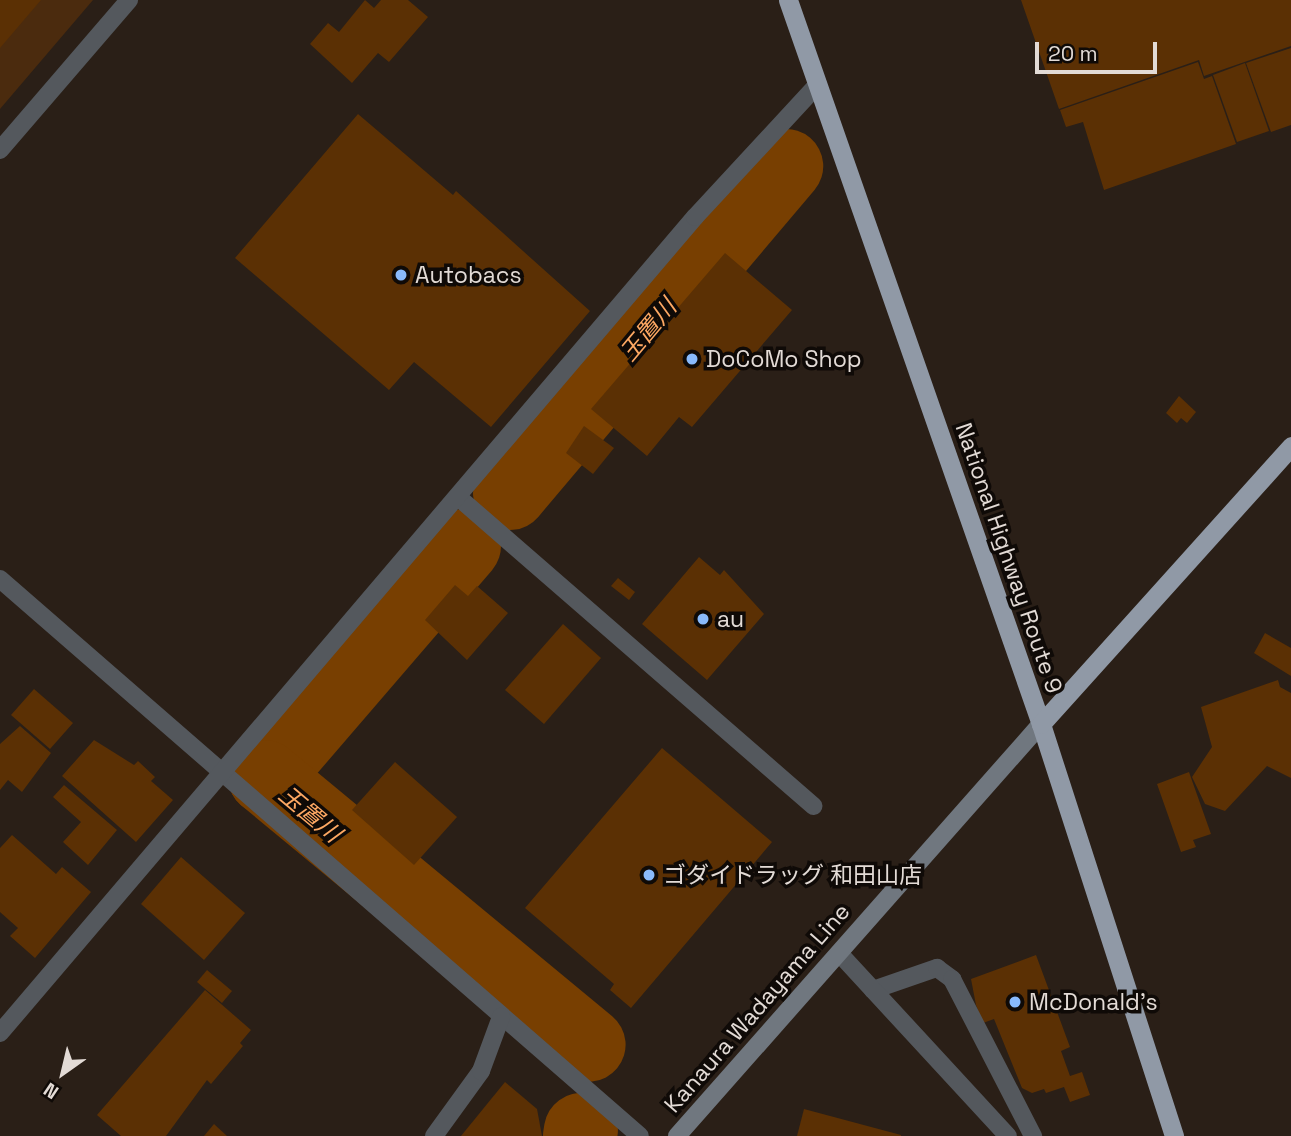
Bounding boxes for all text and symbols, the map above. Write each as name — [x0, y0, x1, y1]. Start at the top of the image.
scale bar — [1039, 28, 1162, 72]
text: 20 m — [1048, 40, 1098, 67]
place label: Autobacs — [415, 261, 522, 289]
marker: Autobacs — [393, 267, 409, 283]
water label: 玉置川 — [614, 293, 682, 367]
place label: DoCoMo Shop — [706, 345, 862, 373]
marker: DoCoMo Shop — [684, 351, 700, 367]
street label: National Highway Route 9 — [950, 419, 1068, 697]
place label: au — [717, 605, 744, 633]
marker: au — [695, 611, 711, 627]
water label: 玉置川 — [273, 780, 347, 848]
place label: ゴダイドラッグ 和田山店 — [663, 861, 922, 889]
marker: ゴダイドラッグ 和田山店 — [641, 867, 657, 883]
street label: Kanaura Wadayama Line — [659, 898, 855, 1118]
place label: McDonald's — [1029, 988, 1158, 1016]
marker: McDonald's — [1007, 994, 1023, 1010]
north arrow — [28, 1038, 98, 1108]
text: N — [39, 1077, 63, 1105]

